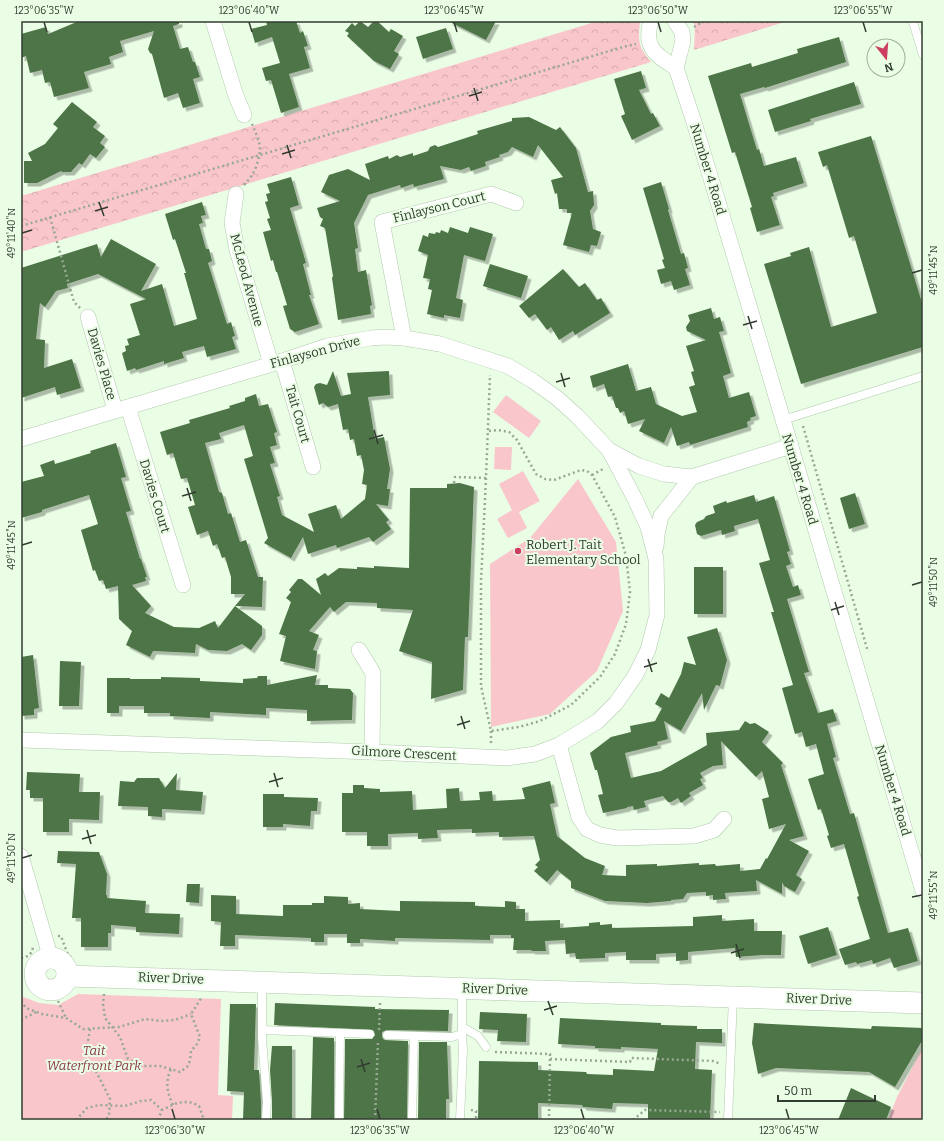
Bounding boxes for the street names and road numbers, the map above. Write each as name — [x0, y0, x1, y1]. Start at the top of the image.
street label: Number 4 Road — [687, 122, 729, 217]
street label: Finlayson Court — [391, 188, 487, 226]
street label: McLeod Avenue — [227, 232, 267, 328]
street label: Davies Place — [85, 326, 119, 402]
street label: Finlayson Drive — [268, 333, 362, 371]
street label: Tait Court — [283, 383, 313, 445]
street label: Number 4 Road — [779, 432, 821, 527]
street label: Davies Court — [137, 457, 173, 535]
street label: Gilmore Crescent — [351, 743, 457, 763]
street label: Number 4 Road — [872, 743, 914, 838]
street label: River Drive — [138, 969, 204, 987]
street label: River Drive — [462, 980, 528, 998]
street label: River Drive — [786, 990, 852, 1008]

